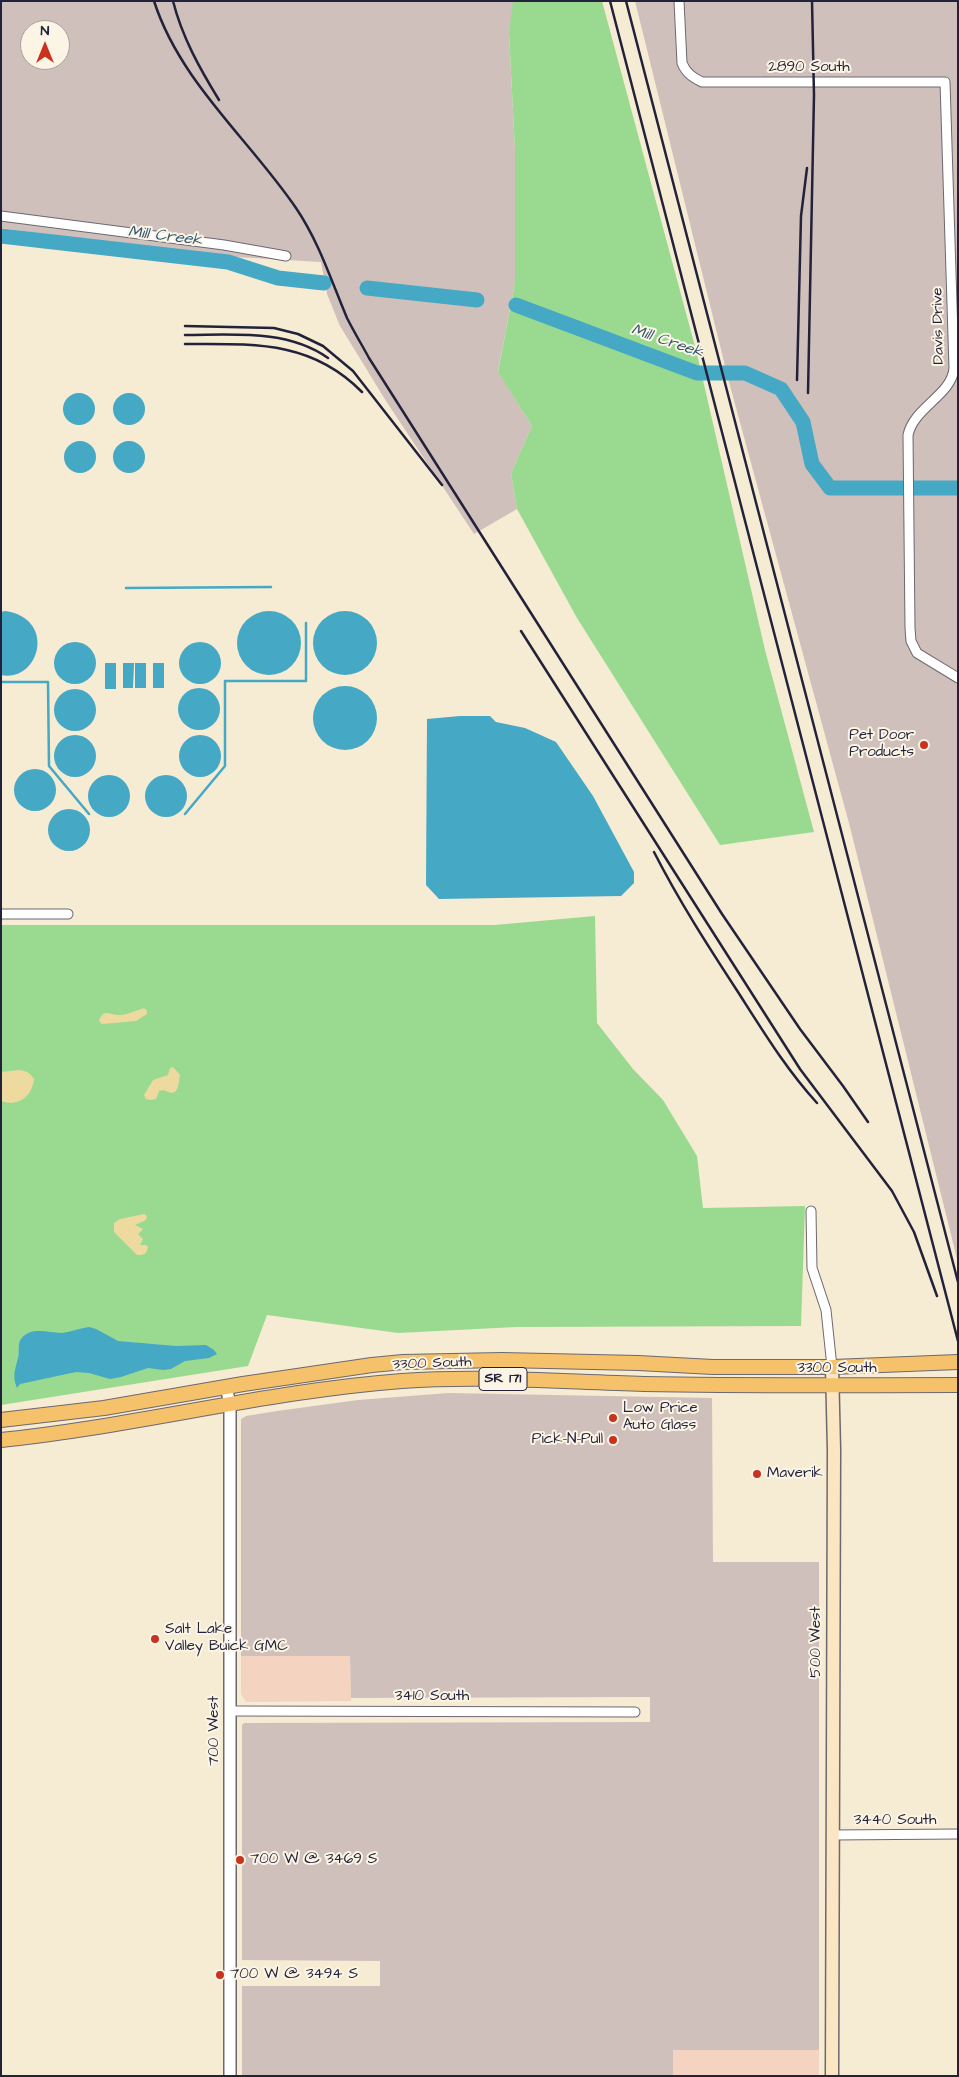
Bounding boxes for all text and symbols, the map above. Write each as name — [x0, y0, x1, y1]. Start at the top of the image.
north arrow — [20, 20, 70, 70]
text: N — [41, 21, 49, 41]
street label: 2890 South — [768, 59, 850, 77]
water label: Mill Creek — [127, 223, 203, 251]
street label: Davis Drive — [929, 287, 949, 365]
water label: Mill Creek — [629, 321, 705, 363]
place label: Pet Door Products — [849, 727, 914, 762]
marker: Pet Door Products — [918, 739, 930, 751]
street label: 3300 South — [392, 1354, 472, 1374]
street label: 3300 South — [797, 1360, 877, 1378]
road number: SR 171 — [479, 1368, 527, 1390]
place label: Low Price Auto Glass — [623, 1400, 698, 1435]
marker: Low Price Auto Glass — [607, 1412, 619, 1424]
place label: Pick-N-Pull — [532, 1431, 603, 1449]
marker: Pick-N-Pull — [607, 1434, 619, 1446]
place label: Maverik — [767, 1465, 823, 1483]
marker: Maverik — [751, 1468, 763, 1480]
street label: 500 West — [808, 1606, 826, 1678]
place label: Salt Lake Valley Buick GMC — [165, 1621, 288, 1656]
marker: Salt Lake Valley Buick GMC — [149, 1633, 161, 1645]
street label: 3410 South — [395, 1688, 469, 1706]
street label: 700 West — [206, 1696, 224, 1766]
street label: 3440 South — [854, 1812, 936, 1830]
place label: 700 W @ 3469 S — [250, 1851, 377, 1869]
marker: 700 W @ 3469 S — [234, 1854, 246, 1866]
place label: 700 W @ 3494 S — [230, 1966, 358, 1984]
marker: 700 W @ 3494 S — [214, 1969, 226, 1981]

